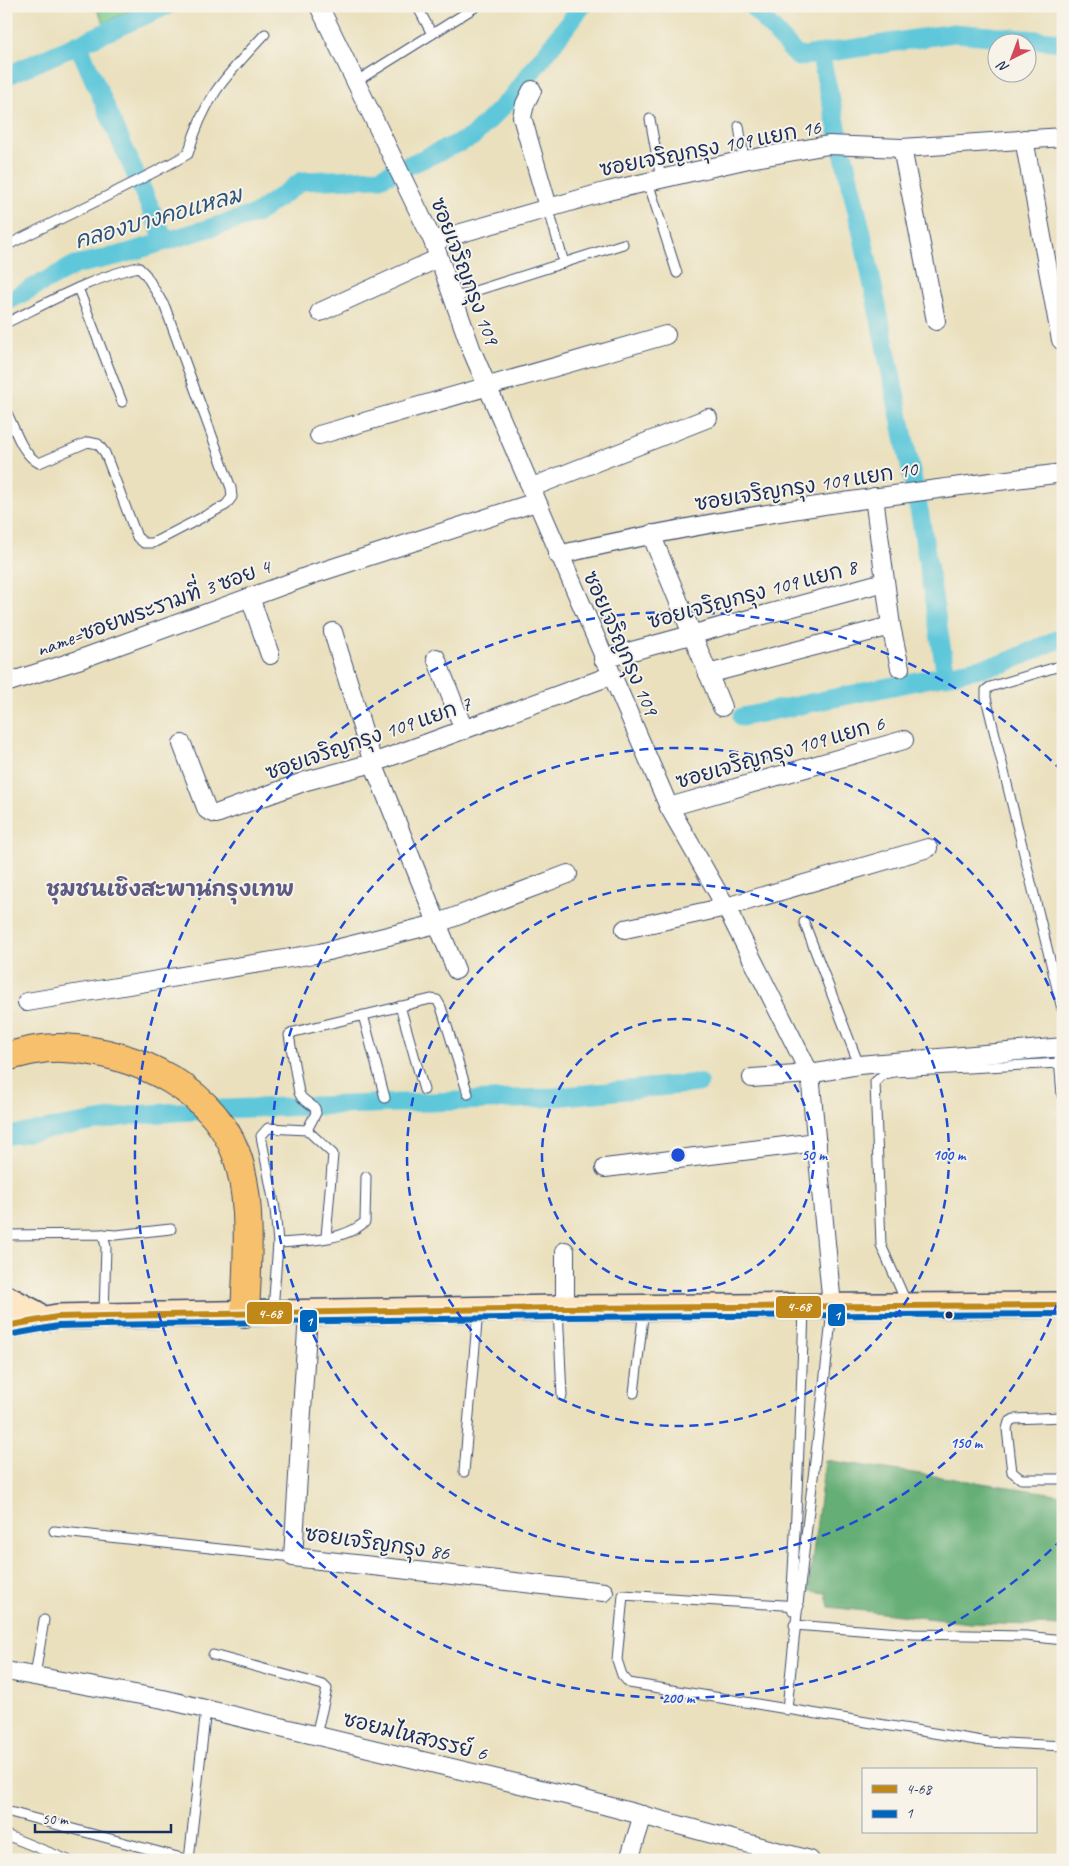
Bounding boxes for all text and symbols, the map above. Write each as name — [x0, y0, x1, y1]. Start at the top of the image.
north arrow — [986, 32, 1036, 82]
text: N — [993, 57, 1013, 77]
street label: ซอยเจริญกรุง 109 แยก 16 — [597, 114, 824, 185]
water label: คลองบางคอแหลม — [71, 180, 247, 255]
street label: ซอยเจริญกรุง 109 — [422, 194, 506, 351]
street label: ซอยเจริญกรุง 109 แยก 10 — [693, 455, 921, 519]
street label: name=ซอยพระรามที่ 3 ซอย 4 — [31, 548, 276, 663]
street label: ซอยเจริญกรุง 109 แยก 8 — [645, 553, 863, 637]
street label: ซอยเจริญกรุง 109 — [575, 567, 665, 722]
street label: ซอยเจริญกรุง 109 แยก 7 — [262, 690, 477, 788]
street label: ซอยเจริญกรุง 109 แยก 6 — [673, 710, 889, 797]
district label: ชุมชนเชิงสะพานกรุงเทพ — [46, 875, 294, 905]
centre of rings — [669, 1146, 687, 1164]
text: 50 m — [801, 1146, 828, 1165]
text: 100 m — [933, 1146, 967, 1165]
line badge: 4-68 — [775, 1295, 822, 1319]
text: 4-68 — [787, 1298, 813, 1315]
line badge: 4-68 — [246, 1301, 293, 1325]
line badge: 1 — [827, 1303, 846, 1327]
text: 4-68 — [258, 1305, 284, 1322]
text: 1 — [834, 1307, 842, 1324]
line badge: 1 — [299, 1309, 318, 1333]
unlabelled marker — [944, 1310, 954, 1320]
text: 1 — [306, 1313, 314, 1330]
text: 150 m — [950, 1434, 984, 1453]
street label: ซอยเจริญกรุง 86 — [303, 1520, 452, 1569]
text: 200 m — [662, 1689, 696, 1708]
street label: ซอยมไหสวรรย์ 6 — [340, 1706, 490, 1767]
legend — [862, 1768, 1036, 1834]
text: 4-68 — [906, 1780, 932, 1799]
scale bar — [35, 1801, 171, 1833]
text: 1 — [906, 1804, 914, 1823]
text: 50 m — [42, 1810, 69, 1829]

